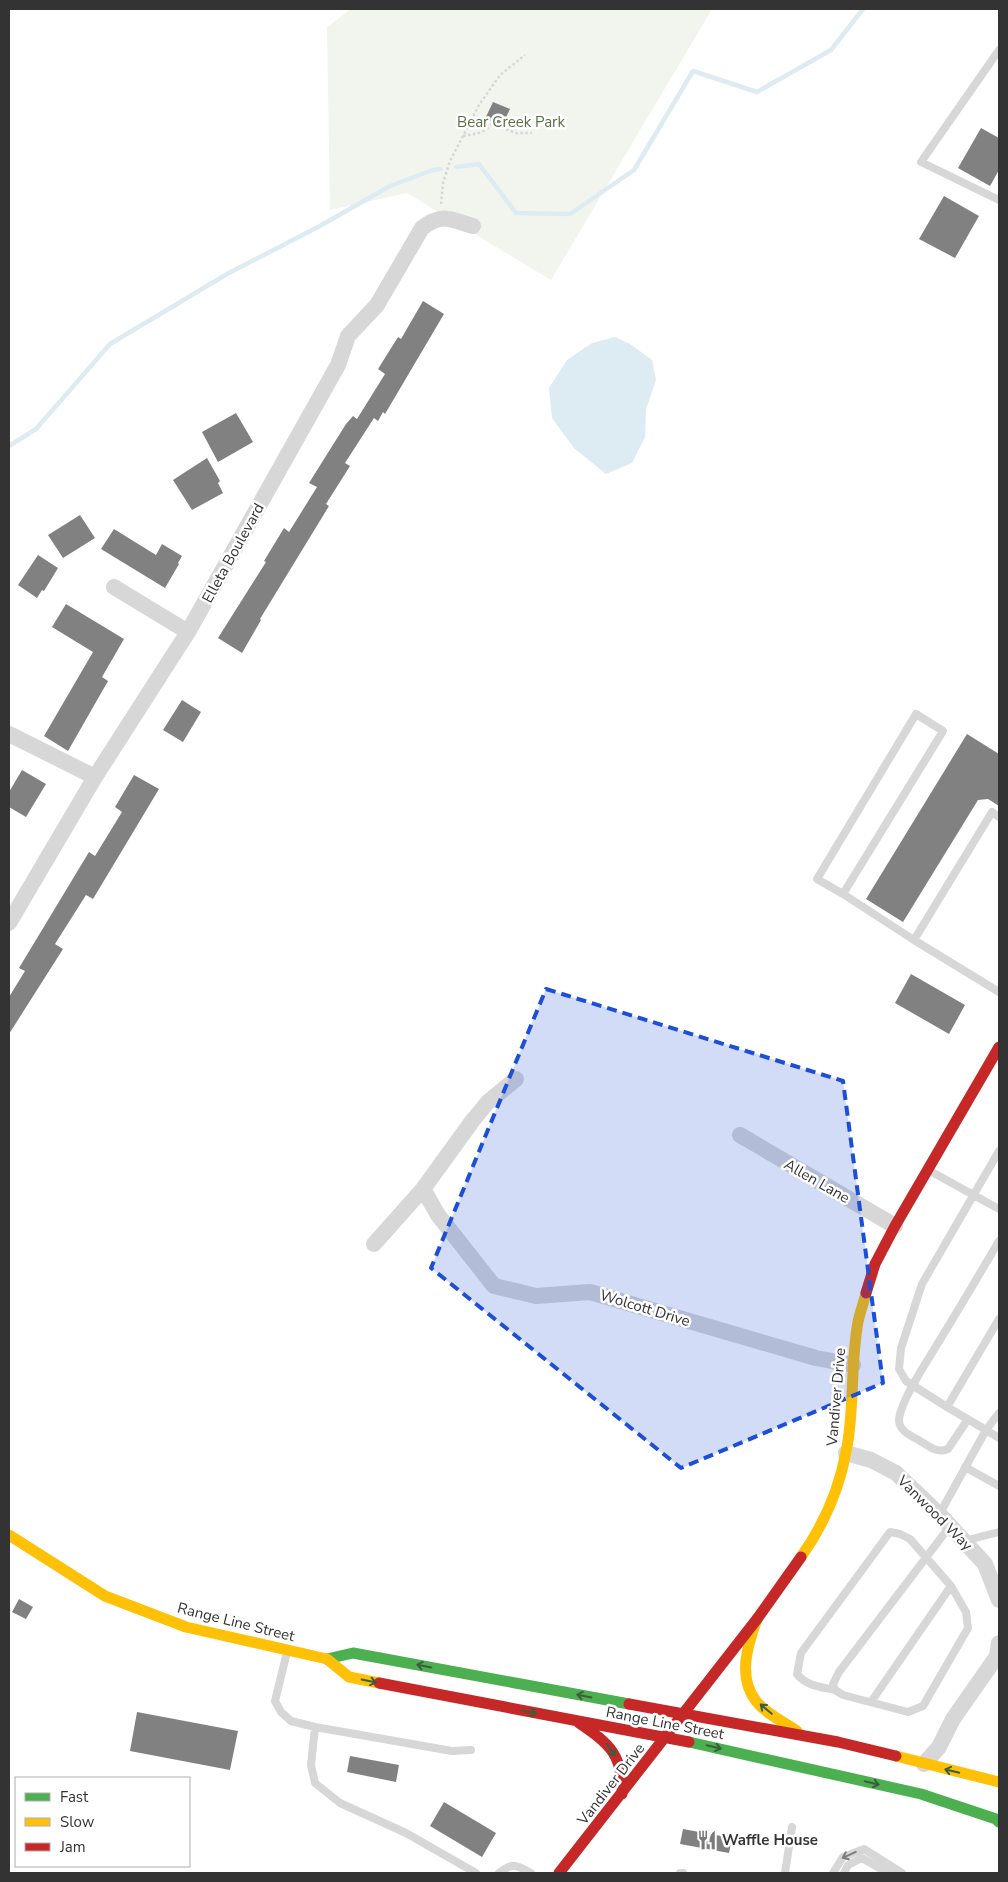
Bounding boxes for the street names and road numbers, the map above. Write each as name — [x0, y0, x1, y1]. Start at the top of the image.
street label: Elleta Boulevard — [197, 499, 269, 607]
street label: Allen Lane — [781, 1154, 853, 1208]
street label: Wolcott Drive — [598, 1285, 692, 1331]
street label: Vandiver Drive — [822, 1347, 850, 1448]
street label: Vanwood Way — [892, 1470, 977, 1555]
street label: Range Line Street — [175, 1598, 297, 1646]
street label: Range Line Street — [604, 1702, 727, 1744]
street label: Vandiver Drive — [572, 1739, 649, 1830]

